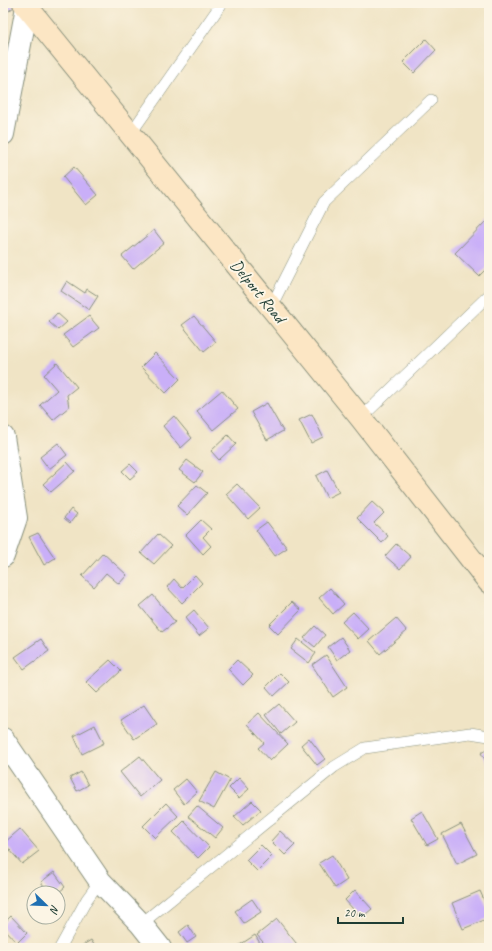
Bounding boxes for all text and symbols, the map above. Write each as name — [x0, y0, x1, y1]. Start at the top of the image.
street label: Delport Road — [226, 255, 292, 330]
north arrow — [26, 885, 66, 925]
scale bar — [338, 899, 403, 925]
text: N — [47, 903, 63, 917]
text: 20 m — [344, 905, 366, 921]

